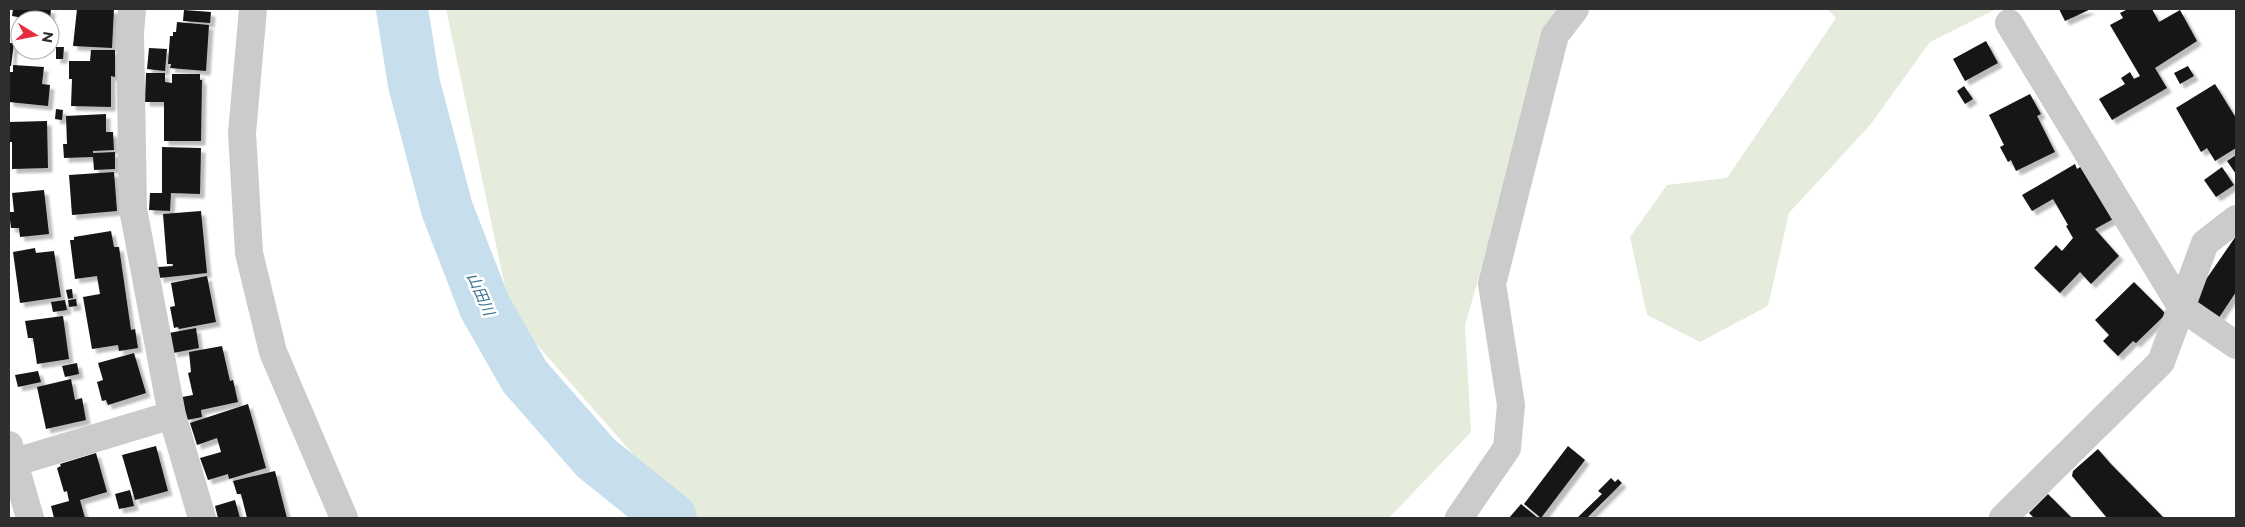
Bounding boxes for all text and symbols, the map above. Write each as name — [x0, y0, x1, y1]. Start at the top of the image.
north arrow — [10, 10, 60, 60]
text: N — [38, 30, 58, 44]
water label: 山田川 — [463, 270, 500, 320]

